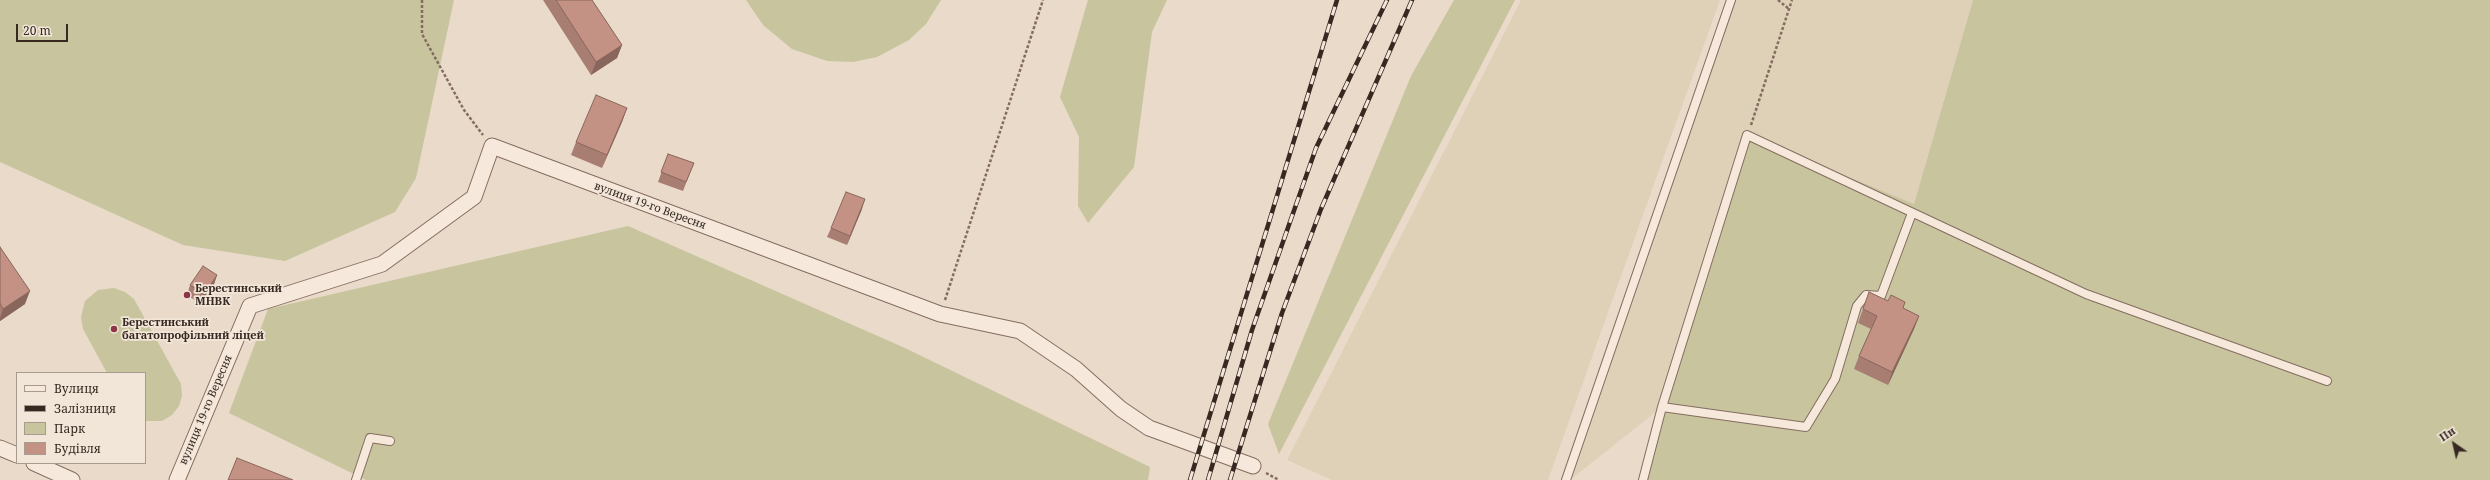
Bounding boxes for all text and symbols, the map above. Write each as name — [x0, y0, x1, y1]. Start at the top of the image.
scale bar — [18, 16, 70, 42]
text: 20 m — [23, 22, 51, 39]
street label: вулиця 19-го Вересня — [592, 180, 708, 232]
place label: Берестинський МНВК — [195, 282, 282, 308]
marker: Берестинський МНВК — [182, 290, 192, 300]
place label: Берестинський багатопрофільний ліцей — [122, 316, 264, 342]
marker: Берестинський багатопрофільний ліцей — [109, 324, 119, 334]
street label: вулиця 19-го Вересня — [177, 353, 235, 467]
legend — [16, 372, 146, 464]
text: Вулиця — [54, 380, 99, 397]
text: Залізниця — [54, 400, 116, 417]
text: Парк — [54, 420, 85, 437]
text: Пн — [2436, 423, 2458, 444]
north arrow — [2434, 424, 2474, 464]
text: Будівля — [54, 440, 101, 457]

